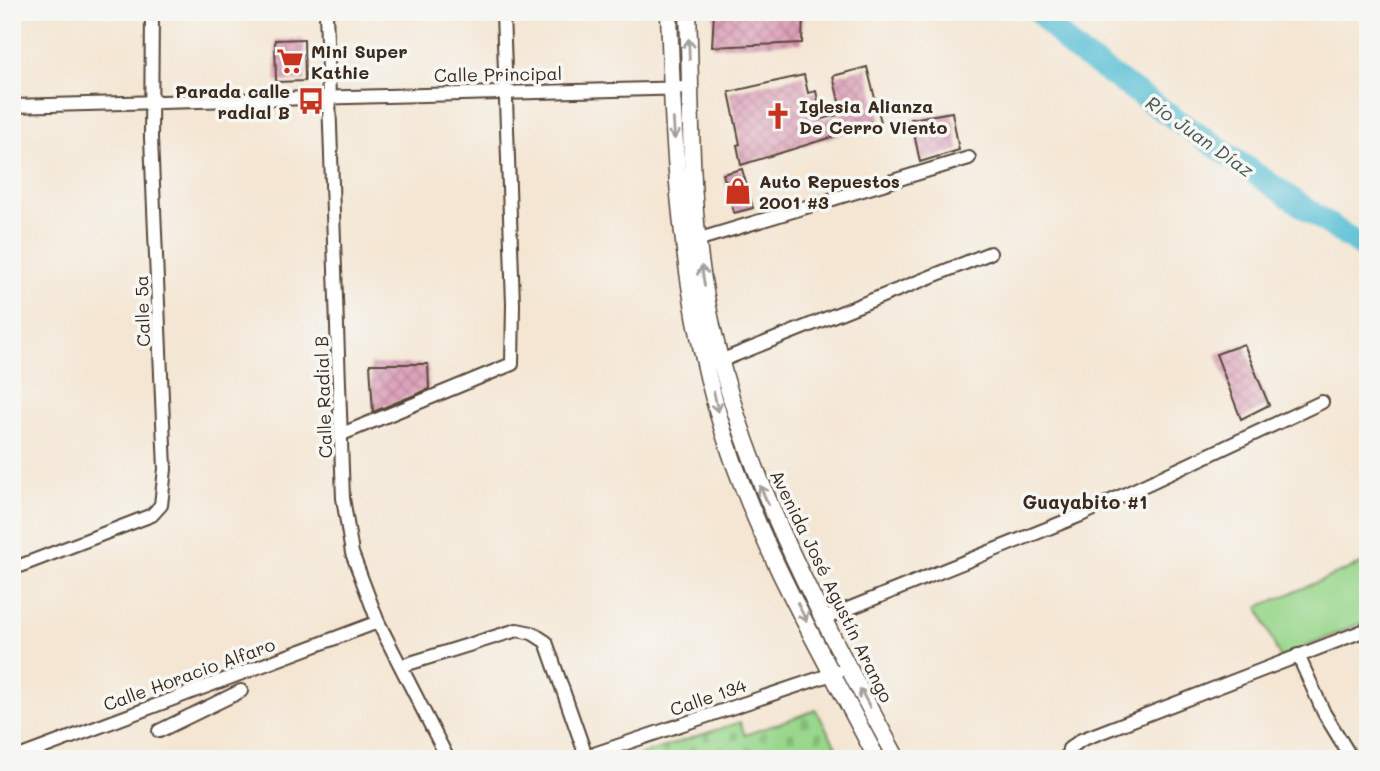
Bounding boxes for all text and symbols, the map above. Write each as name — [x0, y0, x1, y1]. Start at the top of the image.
one-way arrow — [682, 38, 696, 61]
place label: Mini Super Kathie — [311, 39, 408, 84]
supermarket icon: Mini Super Kathie — [275, 46, 305, 76]
street label: Calle Principal — [434, 61, 562, 87]
place label: Parada calle radial B — [175, 79, 290, 124]
bus stop icon: Parada calle radial B — [296, 86, 326, 116]
water label: Río Juan Díaz — [1141, 90, 1259, 183]
place label: Iglesia Alianza De Cerro Viento — [799, 94, 947, 139]
church icon: Iglesia Alianza De Cerro Viento — [763, 101, 793, 131]
one-way arrow — [668, 118, 681, 141]
place label: Auto Repuestos 2001 #3 — [759, 169, 900, 214]
shop icon: Auto Repuestos 2001 #3 — [723, 176, 753, 206]
one-way arrow — [696, 265, 709, 288]
street label: Calle 5a — [129, 275, 155, 347]
street label: Calle Radial B — [309, 335, 337, 459]
one-way arrow — [709, 390, 723, 413]
street label: Avenida José Agustín Arango — [765, 466, 899, 707]
one-way arrow — [757, 484, 770, 506]
district label: Guayabito #1 — [1023, 489, 1147, 514]
one-way arrow — [795, 601, 809, 622]
street label: Calle Horacio Alfaro — [100, 632, 279, 716]
street label: Calle 134 — [667, 673, 750, 721]
one-way arrow — [857, 689, 871, 709]

